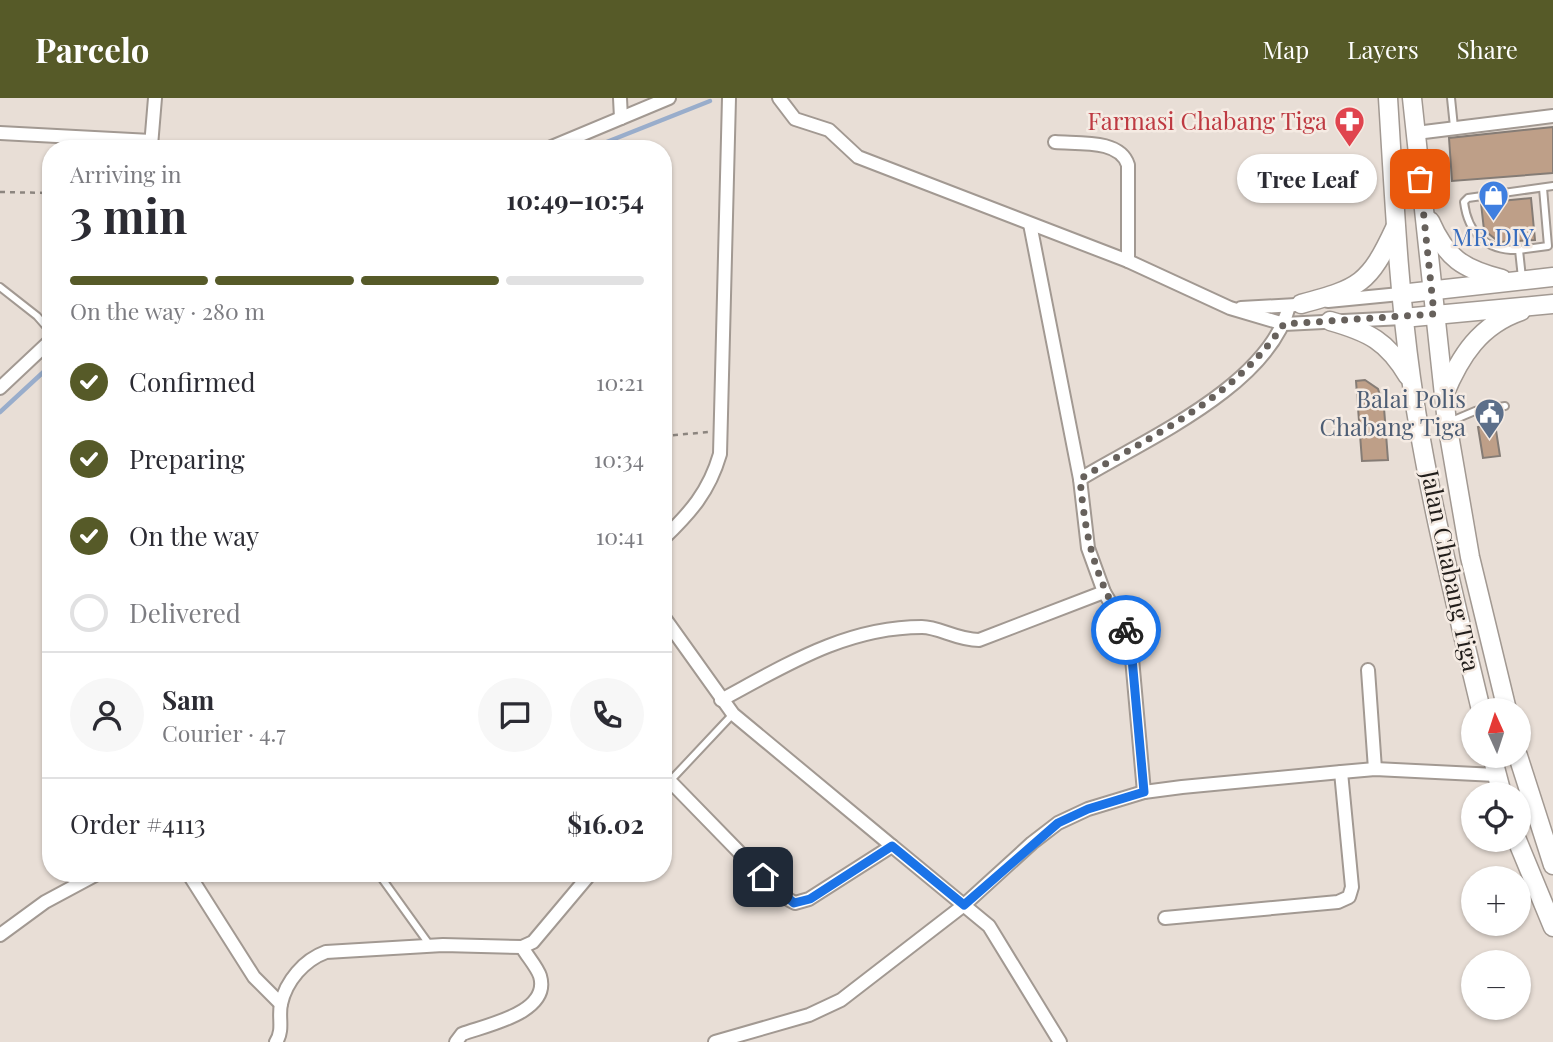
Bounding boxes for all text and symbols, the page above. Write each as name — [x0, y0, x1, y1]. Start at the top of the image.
text: Parcelo — [35, 27, 149, 71]
text: Map — [1263, 33, 1309, 65]
text: Layers — [1347, 33, 1419, 65]
text: Share — [1457, 33, 1518, 65]
place label: Farmasi Chabang Tiga — [1088, 104, 1327, 136]
pharmacy icon: Farmasi Chabang Tiga — [1333, 105, 1367, 149]
pin — [1390, 149, 1450, 209]
callout: Tree Leaf — [1238, 154, 1378, 204]
text: Arriving in — [70, 158, 182, 189]
icon: bag — [1401, 160, 1439, 198]
text: Tree Leaf — [1257, 163, 1357, 194]
shop icon: MR.DIY — [1476, 179, 1510, 223]
text: 10:49–10:54 — [506, 182, 644, 217]
text: 3 min — [70, 184, 187, 246]
place label: MR.DIY — [1452, 220, 1535, 252]
text: On the way · 280 m — [70, 295, 265, 326]
icon: check — [70, 363, 108, 401]
text: Confirmed — [129, 364, 256, 399]
text: 10:21 — [596, 366, 644, 397]
place label: Balai Polis Chabang Tiga — [1319, 382, 1466, 442]
public building icon: Balai Polis Chabang Tiga — [1472, 397, 1506, 441]
icon: check — [70, 440, 108, 478]
text: Preparing — [129, 441, 245, 476]
text: 10:34 — [594, 443, 644, 474]
street label: Jalan Chabang Tiga — [1415, 466, 1489, 674]
icon: check — [70, 517, 108, 555]
text: On the way — [129, 518, 259, 553]
text: 10:41 — [596, 520, 644, 551]
text: Delivered — [129, 595, 241, 630]
courier — [1091, 595, 1161, 665]
icon: bike — [1107, 611, 1145, 649]
button: person — [70, 678, 144, 752]
button: chat — [478, 678, 552, 752]
button: phone — [570, 678, 644, 752]
text: Sam — [162, 682, 214, 717]
north arrow — [1461, 698, 1531, 768]
map controls — [1461, 698, 1531, 1020]
text: Courier · 4.7 — [162, 717, 286, 748]
button: locate — [1461, 782, 1531, 852]
text: Order #4113 — [70, 806, 206, 841]
text: $16.02 — [567, 806, 644, 841]
pin — [733, 847, 793, 907]
icon: home — [744, 858, 782, 896]
button: + — [1461, 866, 1531, 936]
button: − — [1461, 950, 1531, 1020]

